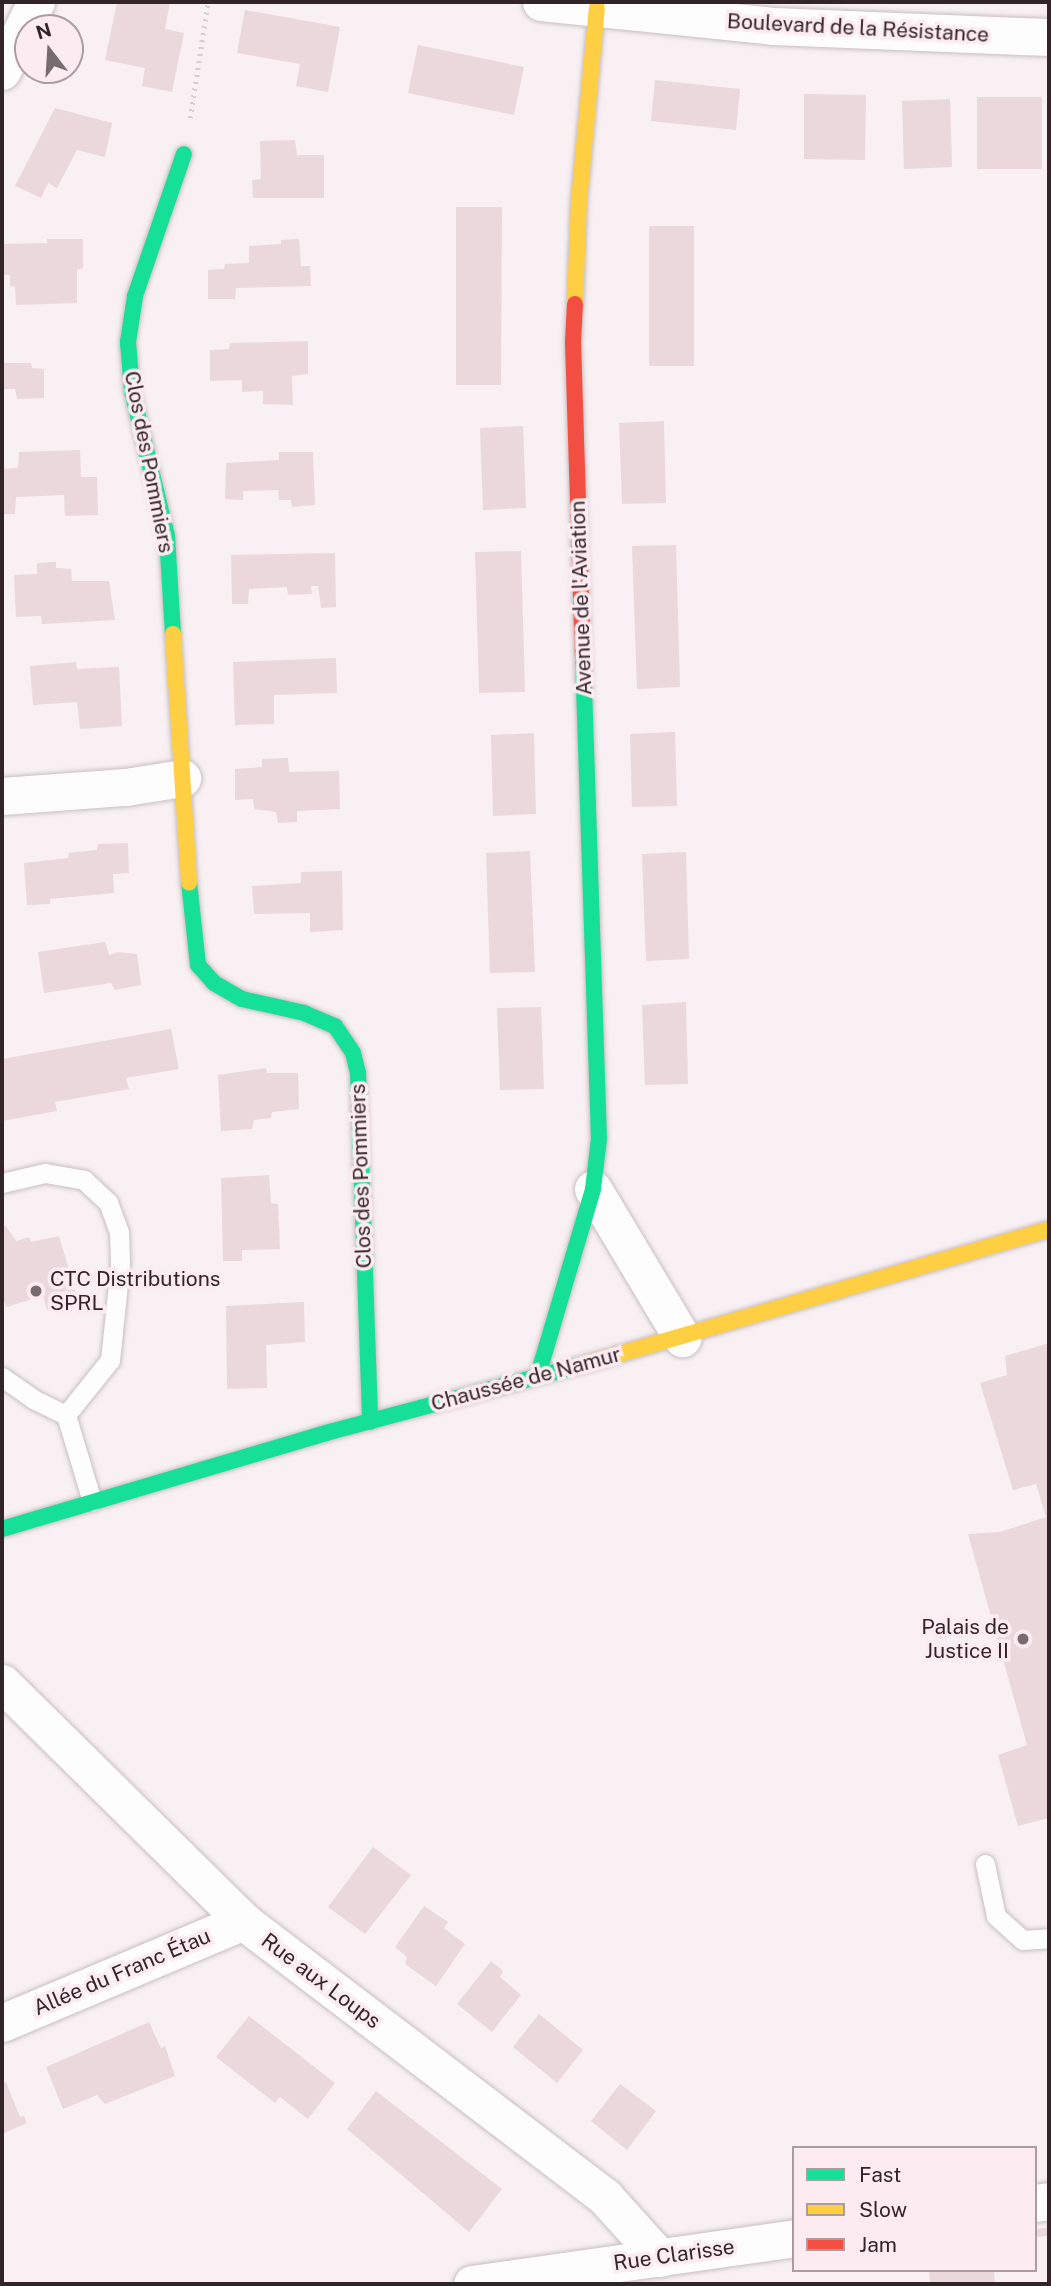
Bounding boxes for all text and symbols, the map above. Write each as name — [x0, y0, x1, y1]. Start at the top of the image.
street label: Boulevard de la Résistance — [726, 9, 990, 47]
north arrow — [14, 14, 84, 84]
text: N — [33, 18, 54, 44]
street label: Clos des Pommiers — [119, 369, 179, 555]
street label: Avenue de l'Aviation — [565, 500, 597, 696]
street label: Clos des Pommiers — [345, 1083, 377, 1269]
place label: CTC Distributions SPRL — [50, 1266, 220, 1316]
marker: CTC Distributions SPRL — [28, 1283, 44, 1299]
street label: Chaussée de Namur — [428, 1341, 624, 1417]
place label: Palais de Justice II — [921, 1614, 1009, 1664]
marker: Palais de Justice II — [1015, 1631, 1031, 1647]
street label: Allée du Franc Étau — [29, 1923, 215, 2021]
street label: Rue aux Loups — [256, 1928, 386, 2034]
legend — [792, 2146, 1037, 2272]
text: Fast — [859, 2162, 901, 2187]
text: Slow — [859, 2197, 907, 2222]
text: Jam — [859, 2232, 897, 2257]
street label: Rue Clarisse — [612, 2234, 736, 2276]

